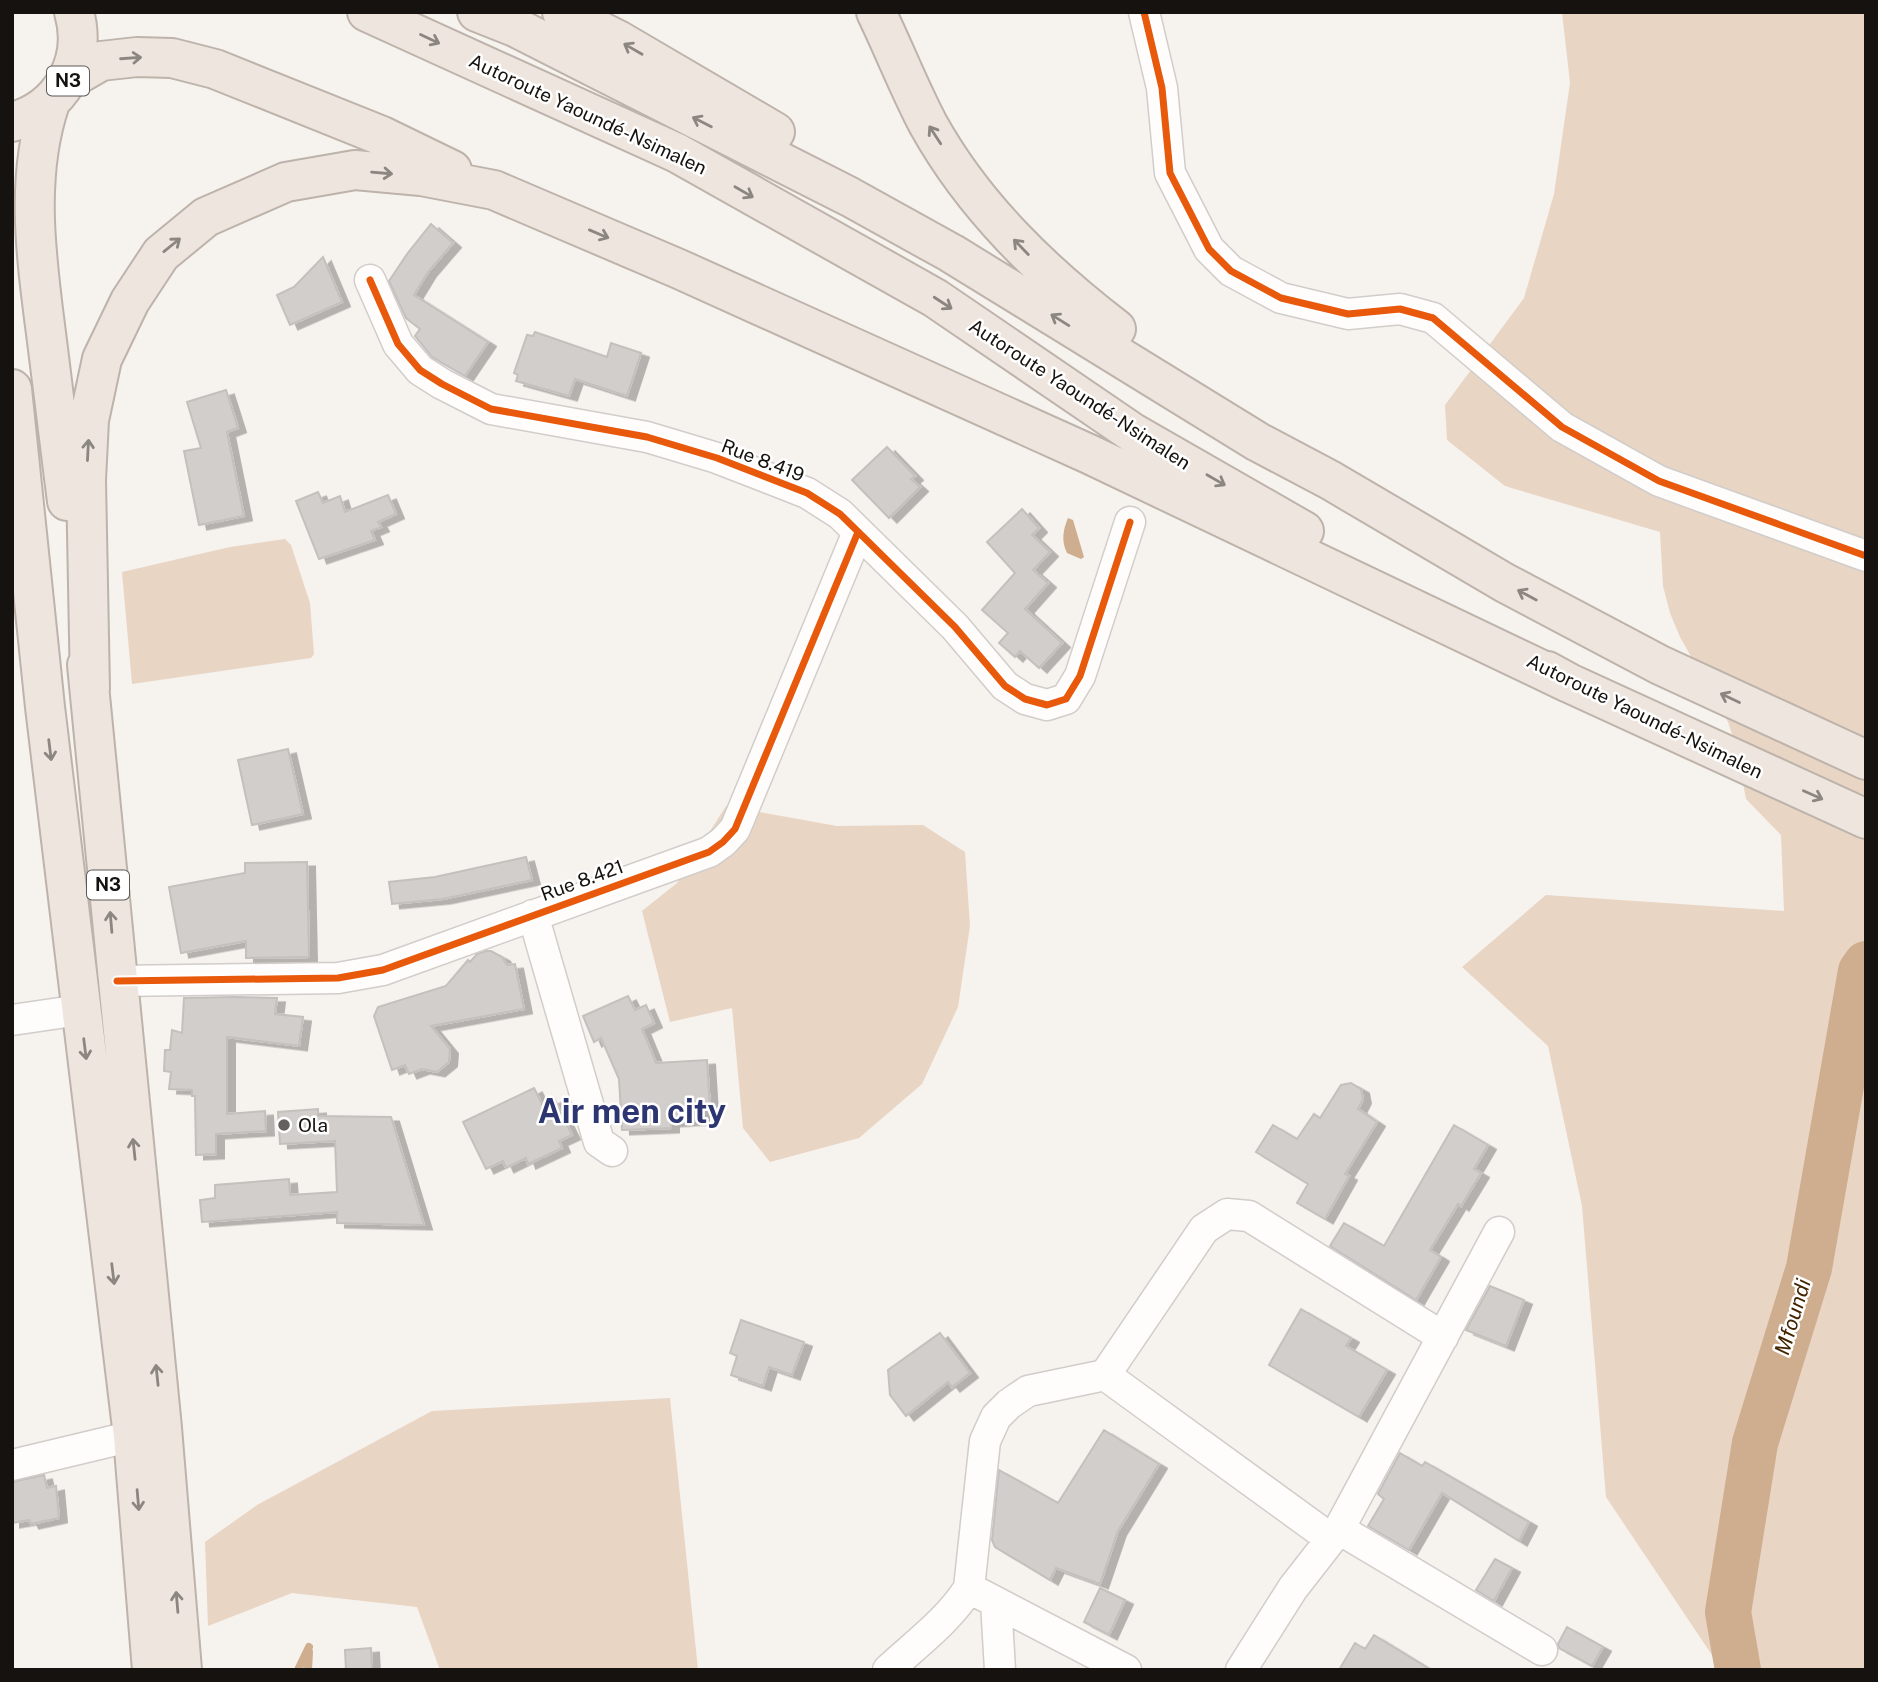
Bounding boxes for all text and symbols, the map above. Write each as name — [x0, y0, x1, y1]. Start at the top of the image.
one-way arrow — [418, 33, 440, 46]
one-way arrow — [623, 42, 643, 56]
street label: Autoroute Yaoundé-Nsimalen — [466, 49, 710, 179]
one-way arrow — [119, 51, 142, 64]
road number: N3 — [47, 66, 89, 96]
one-way arrow — [692, 114, 713, 128]
one-way arrow — [928, 126, 943, 145]
one-way arrow — [370, 167, 393, 180]
one-way arrow — [734, 185, 754, 199]
one-way arrow — [588, 229, 609, 242]
one-way arrow — [163, 237, 181, 252]
one-way arrow — [1013, 239, 1030, 256]
one-way arrow — [932, 297, 952, 311]
one-way arrow — [1051, 313, 1070, 328]
street label: Autoroute Yaoundé-Nsimalen — [965, 314, 1195, 474]
street label: Rue 8.419 — [718, 434, 808, 486]
one-way arrow — [81, 438, 94, 461]
one-way arrow — [1205, 473, 1225, 487]
one-way arrow — [1517, 588, 1538, 601]
street label: Autoroute Yaoundé-Nsimalen — [1524, 649, 1766, 783]
one-way arrow — [1720, 691, 1741, 704]
one-way arrow — [43, 738, 56, 760]
one-way arrow — [1802, 789, 1823, 802]
street label: Rue 8.421 — [538, 855, 626, 905]
road number: N3 — [87, 870, 129, 900]
one-way arrow — [104, 912, 117, 934]
one-way arrow — [78, 1037, 91, 1059]
district label: Air men city — [538, 1092, 727, 1130]
place label: Ola — [298, 1114, 328, 1136]
marker: Ola — [276, 1117, 292, 1133]
one-way arrow — [127, 1138, 140, 1161]
one-way arrow — [106, 1263, 119, 1285]
water label: Mfoundi — [1769, 1276, 1816, 1358]
one-way arrow — [150, 1364, 163, 1387]
one-way arrow — [132, 1489, 145, 1511]
one-way arrow — [170, 1591, 183, 1614]

